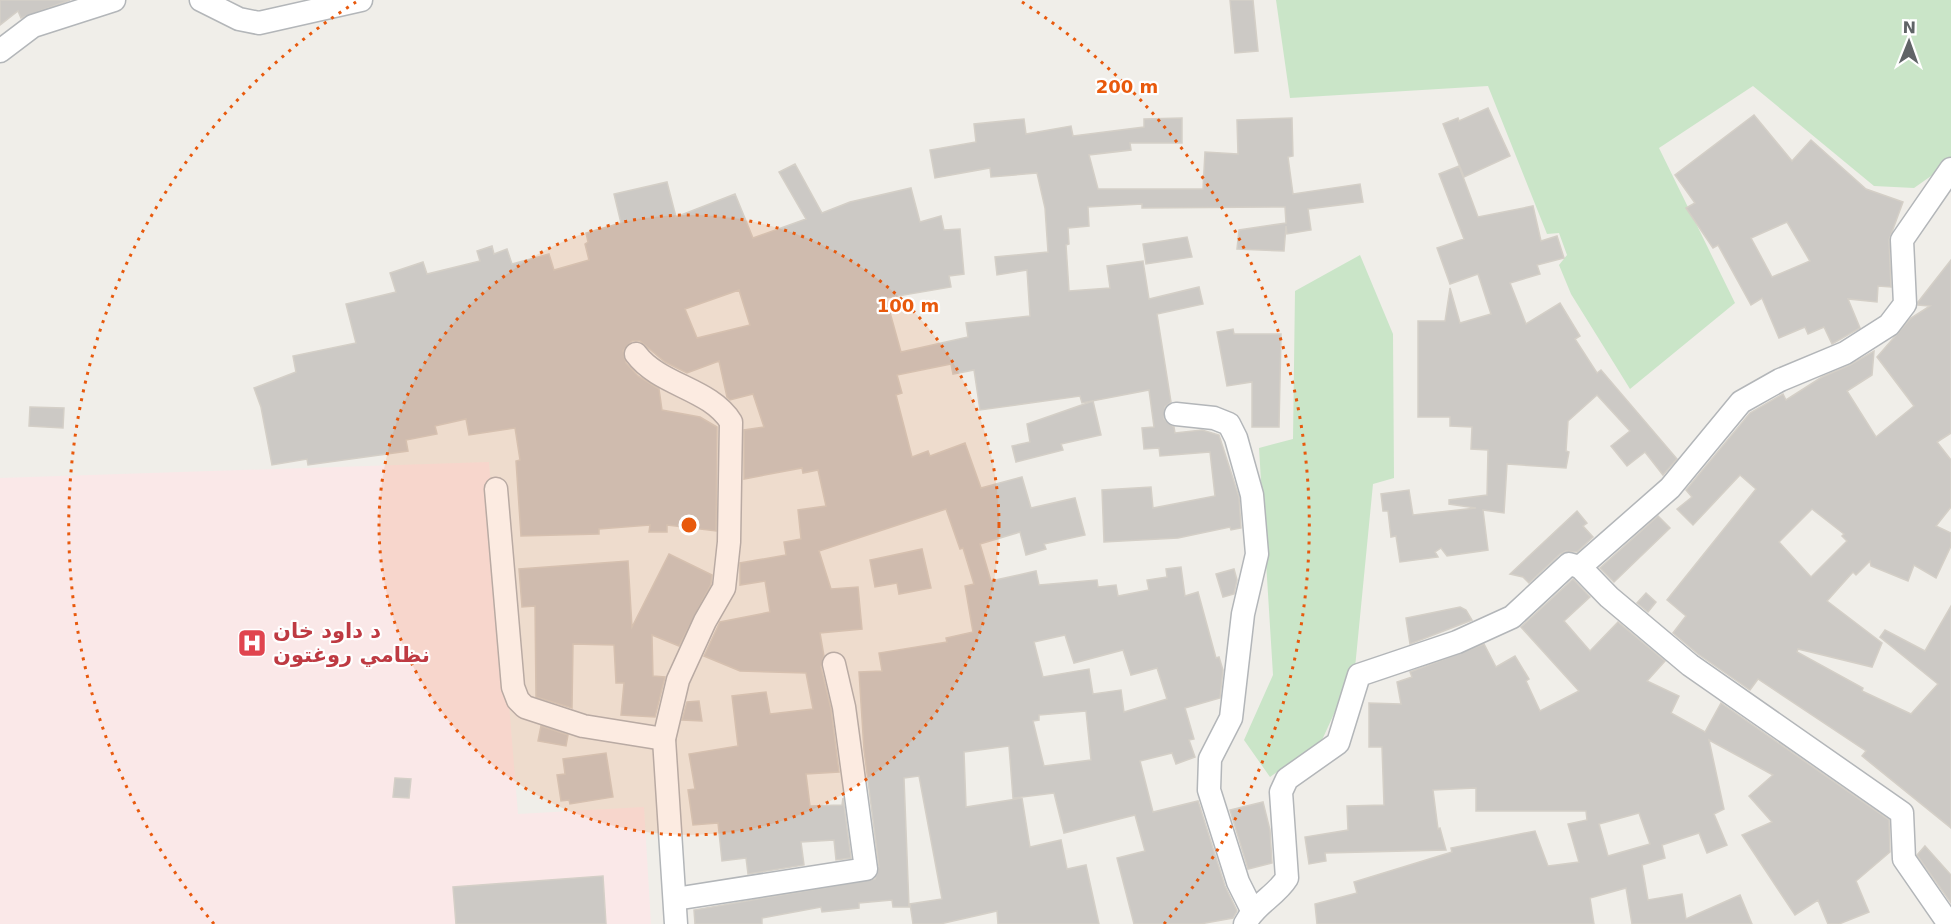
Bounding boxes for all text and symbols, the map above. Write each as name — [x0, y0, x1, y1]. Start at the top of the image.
north arrow — [1879, 12, 1939, 72]
text: N — [1902, 18, 1916, 37]
text: 200 m — [1096, 76, 1158, 97]
text: 100 m — [877, 295, 939, 316]
centre of rings — [679, 515, 699, 535]
place label: د داود خان نظامي روغتون — [273, 619, 430, 667]
hospital icon: د داود خان نظامي روغتون — [236, 627, 268, 659]

